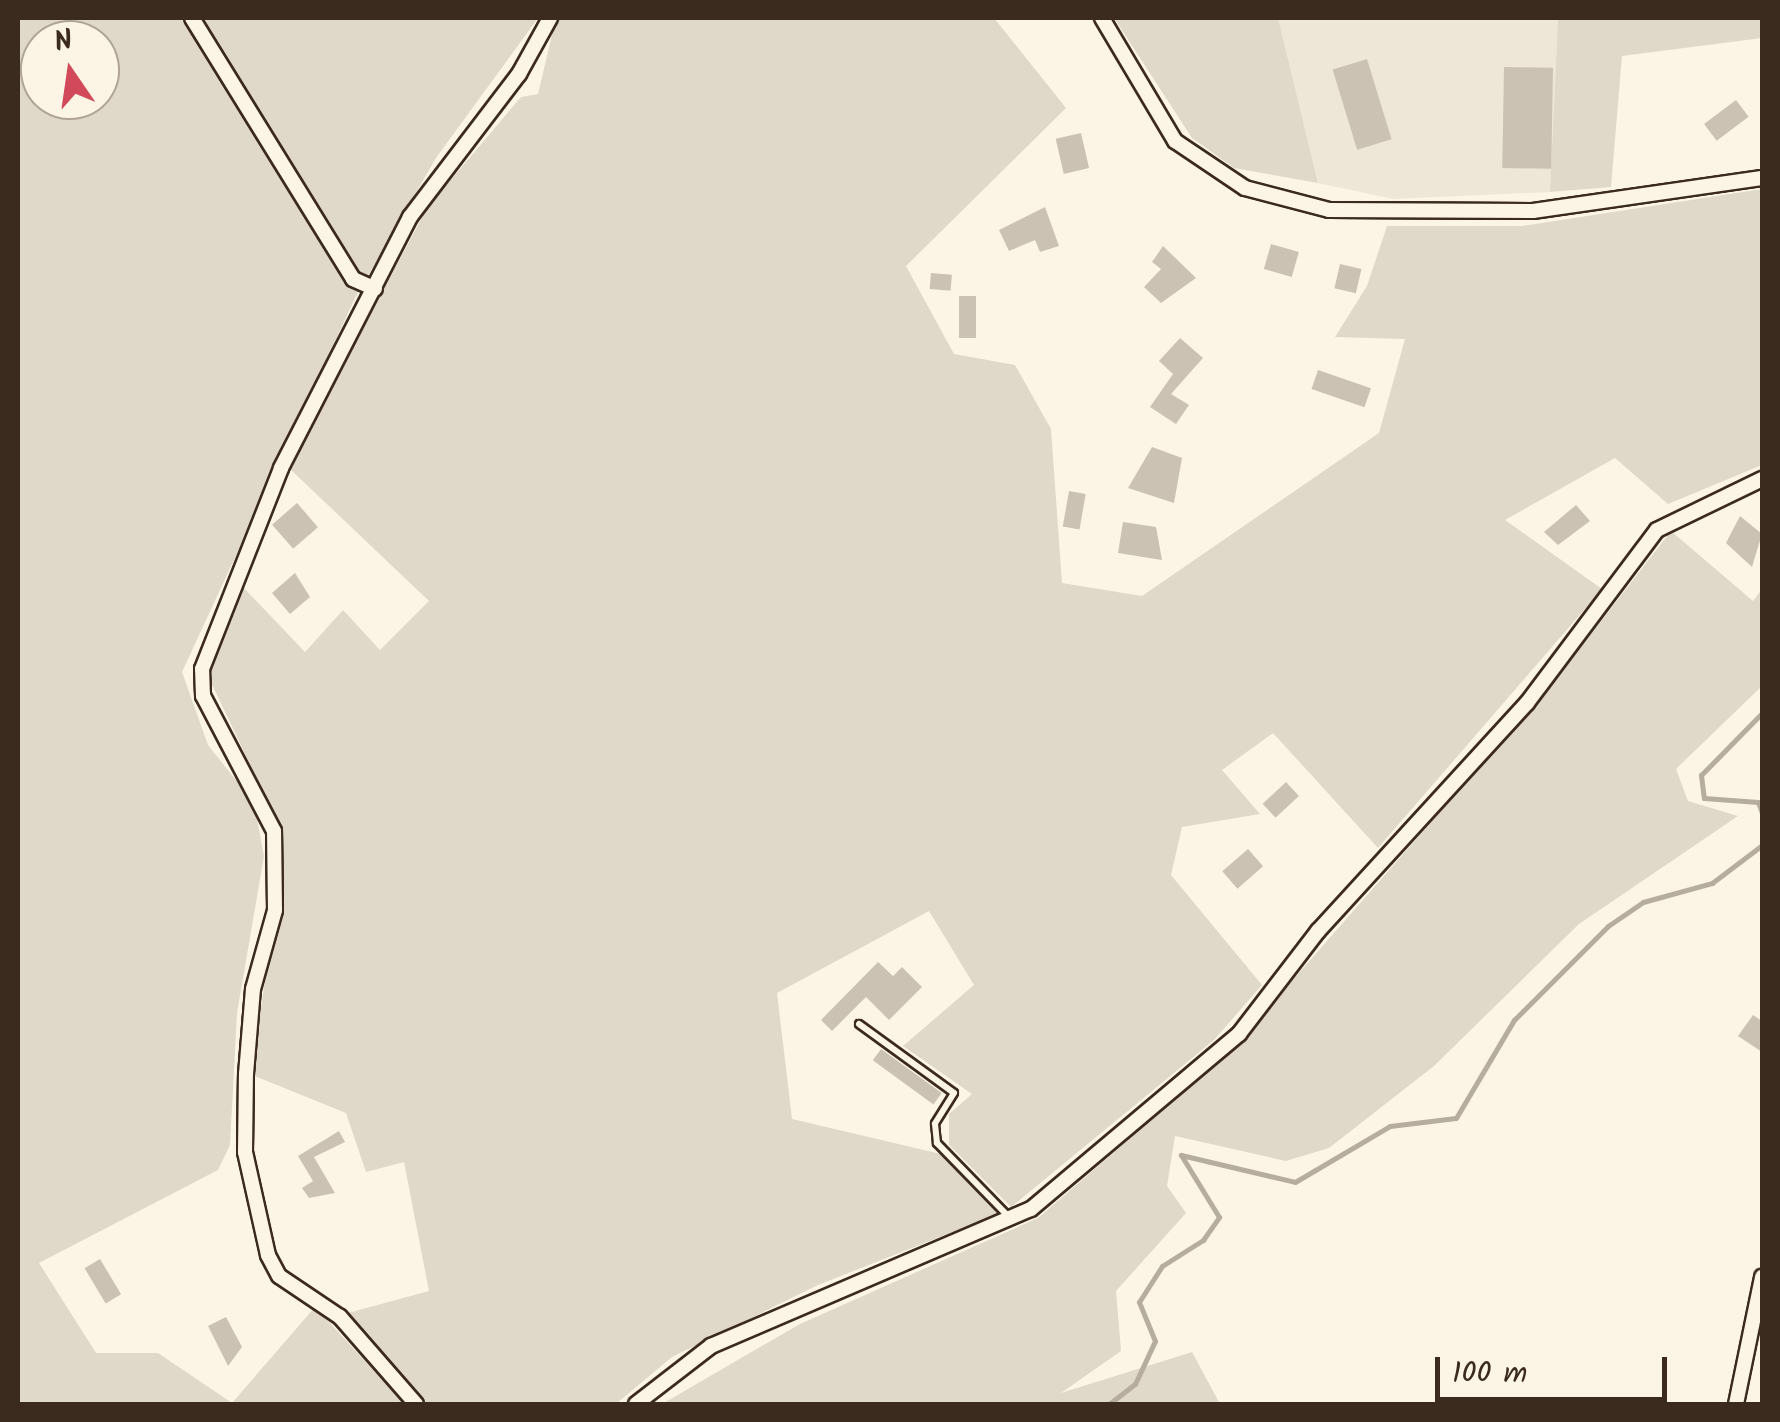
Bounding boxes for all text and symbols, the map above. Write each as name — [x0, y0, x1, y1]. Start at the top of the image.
text: N — [50, 18, 77, 66]
north arrow — [20, 20, 120, 120]
scale bar — [1440, 1337, 1672, 1399]
text: 100 m — [1452, 1350, 1527, 1398]

